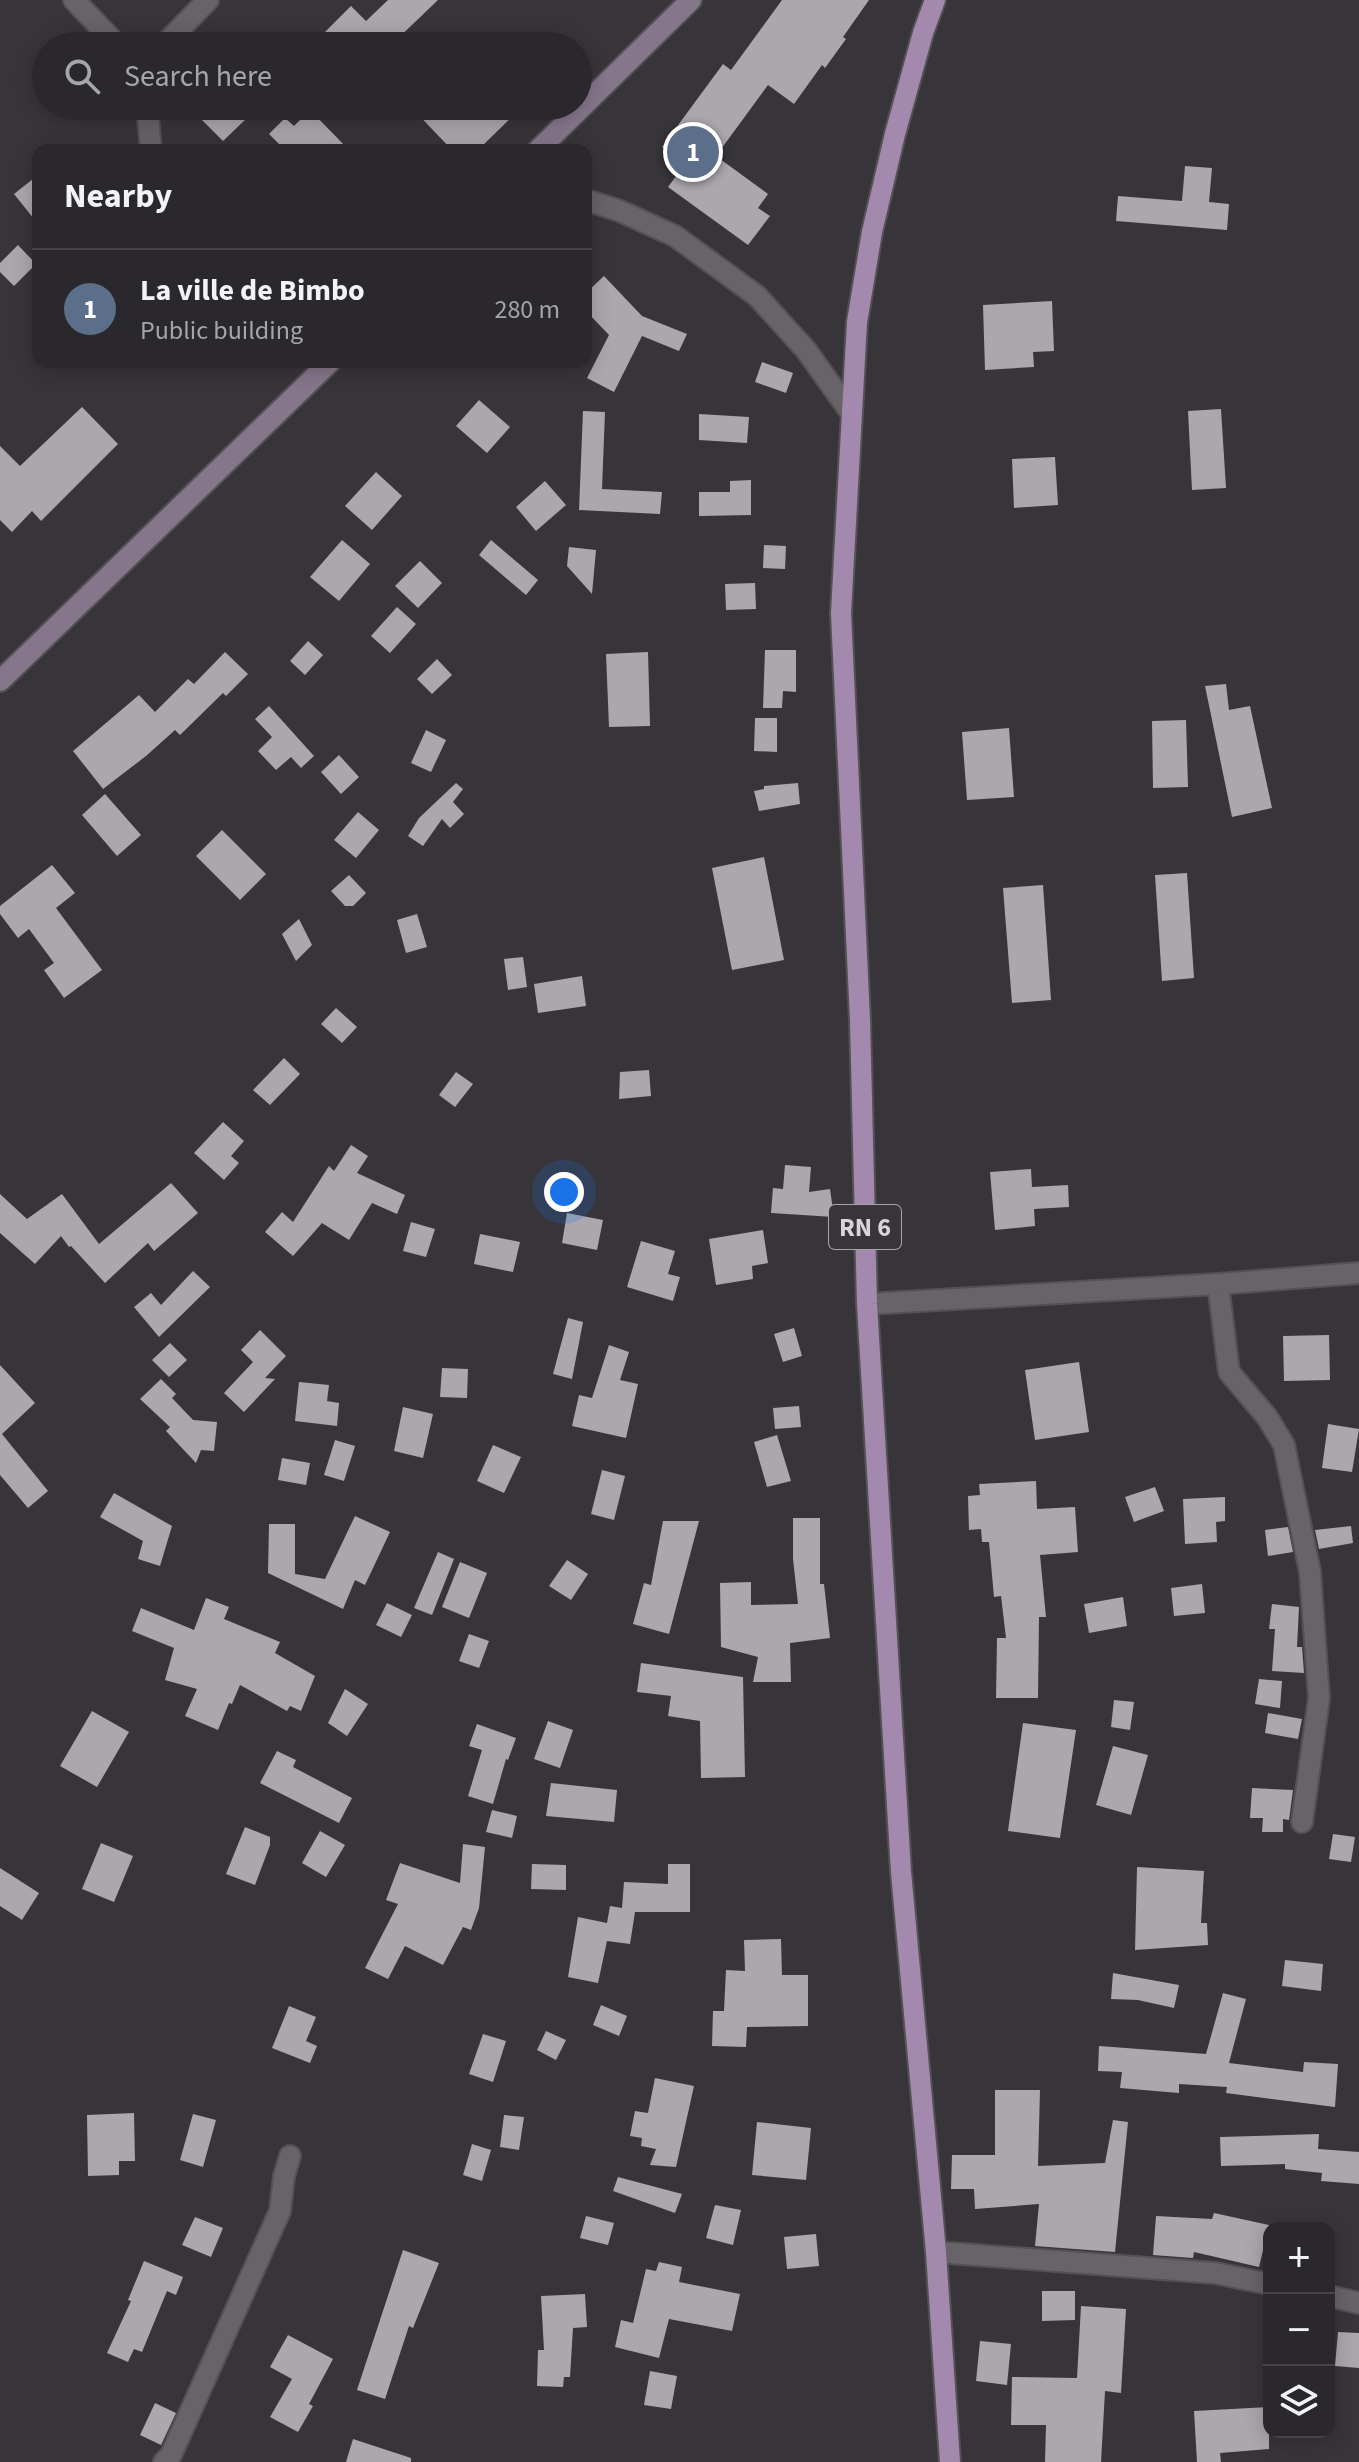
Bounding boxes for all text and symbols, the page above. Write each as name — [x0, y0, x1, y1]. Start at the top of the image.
search box — [32, 32, 592, 120]
icon: search — [60, 54, 104, 98]
text: Search here — [124, 55, 272, 98]
pin: 1 — [667, 122, 719, 182]
text: Nearby — [64, 172, 172, 221]
text: La ville de Bimbo — [140, 269, 365, 312]
text: 1 — [83, 291, 97, 328]
text: 280 m — [494, 291, 560, 328]
text: Public building — [140, 312, 303, 349]
your location — [544, 1172, 584, 1212]
road number: RN 6 — [829, 1205, 901, 1249]
map controls — [1263, 2222, 1335, 2438]
button: + — [1263, 2222, 1335, 2294]
button: − — [1263, 2294, 1335, 2366]
button: layers — [1263, 2366, 1335, 2438]

